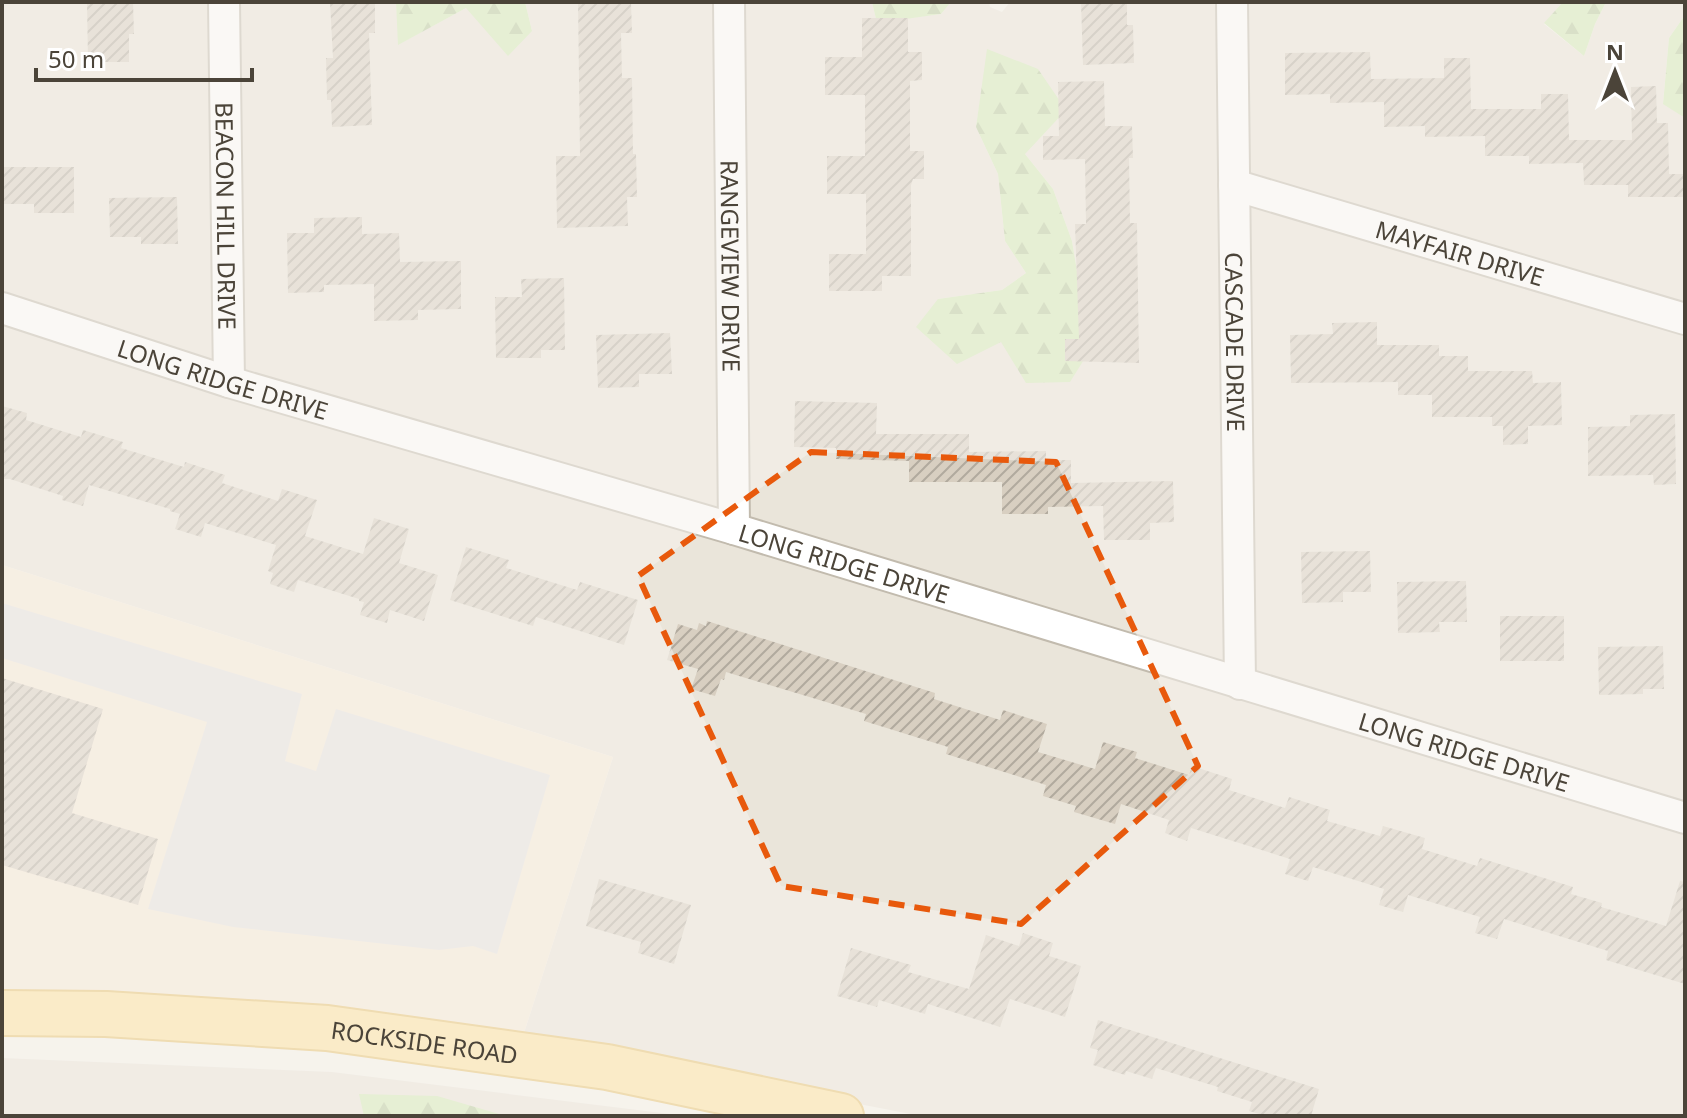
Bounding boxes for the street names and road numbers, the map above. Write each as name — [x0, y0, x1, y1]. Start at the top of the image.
street label: BEACON HILL DRIVE — [209, 102, 245, 330]
street label: RANGEVIEW DRIVE — [714, 160, 749, 372]
street label: MAYFAIR DRIVE — [1372, 212, 1548, 293]
street label: CASCADE DRIVE — [1218, 252, 1254, 432]
street label: LONG RIDGE DRIVE — [113, 330, 332, 427]
street label: LONG RIDGE DRIVE — [735, 515, 954, 610]
street label: LONG RIDGE DRIVE — [1355, 703, 1574, 799]
street label: ROCKSIDE ROAD — [329, 1012, 520, 1071]

